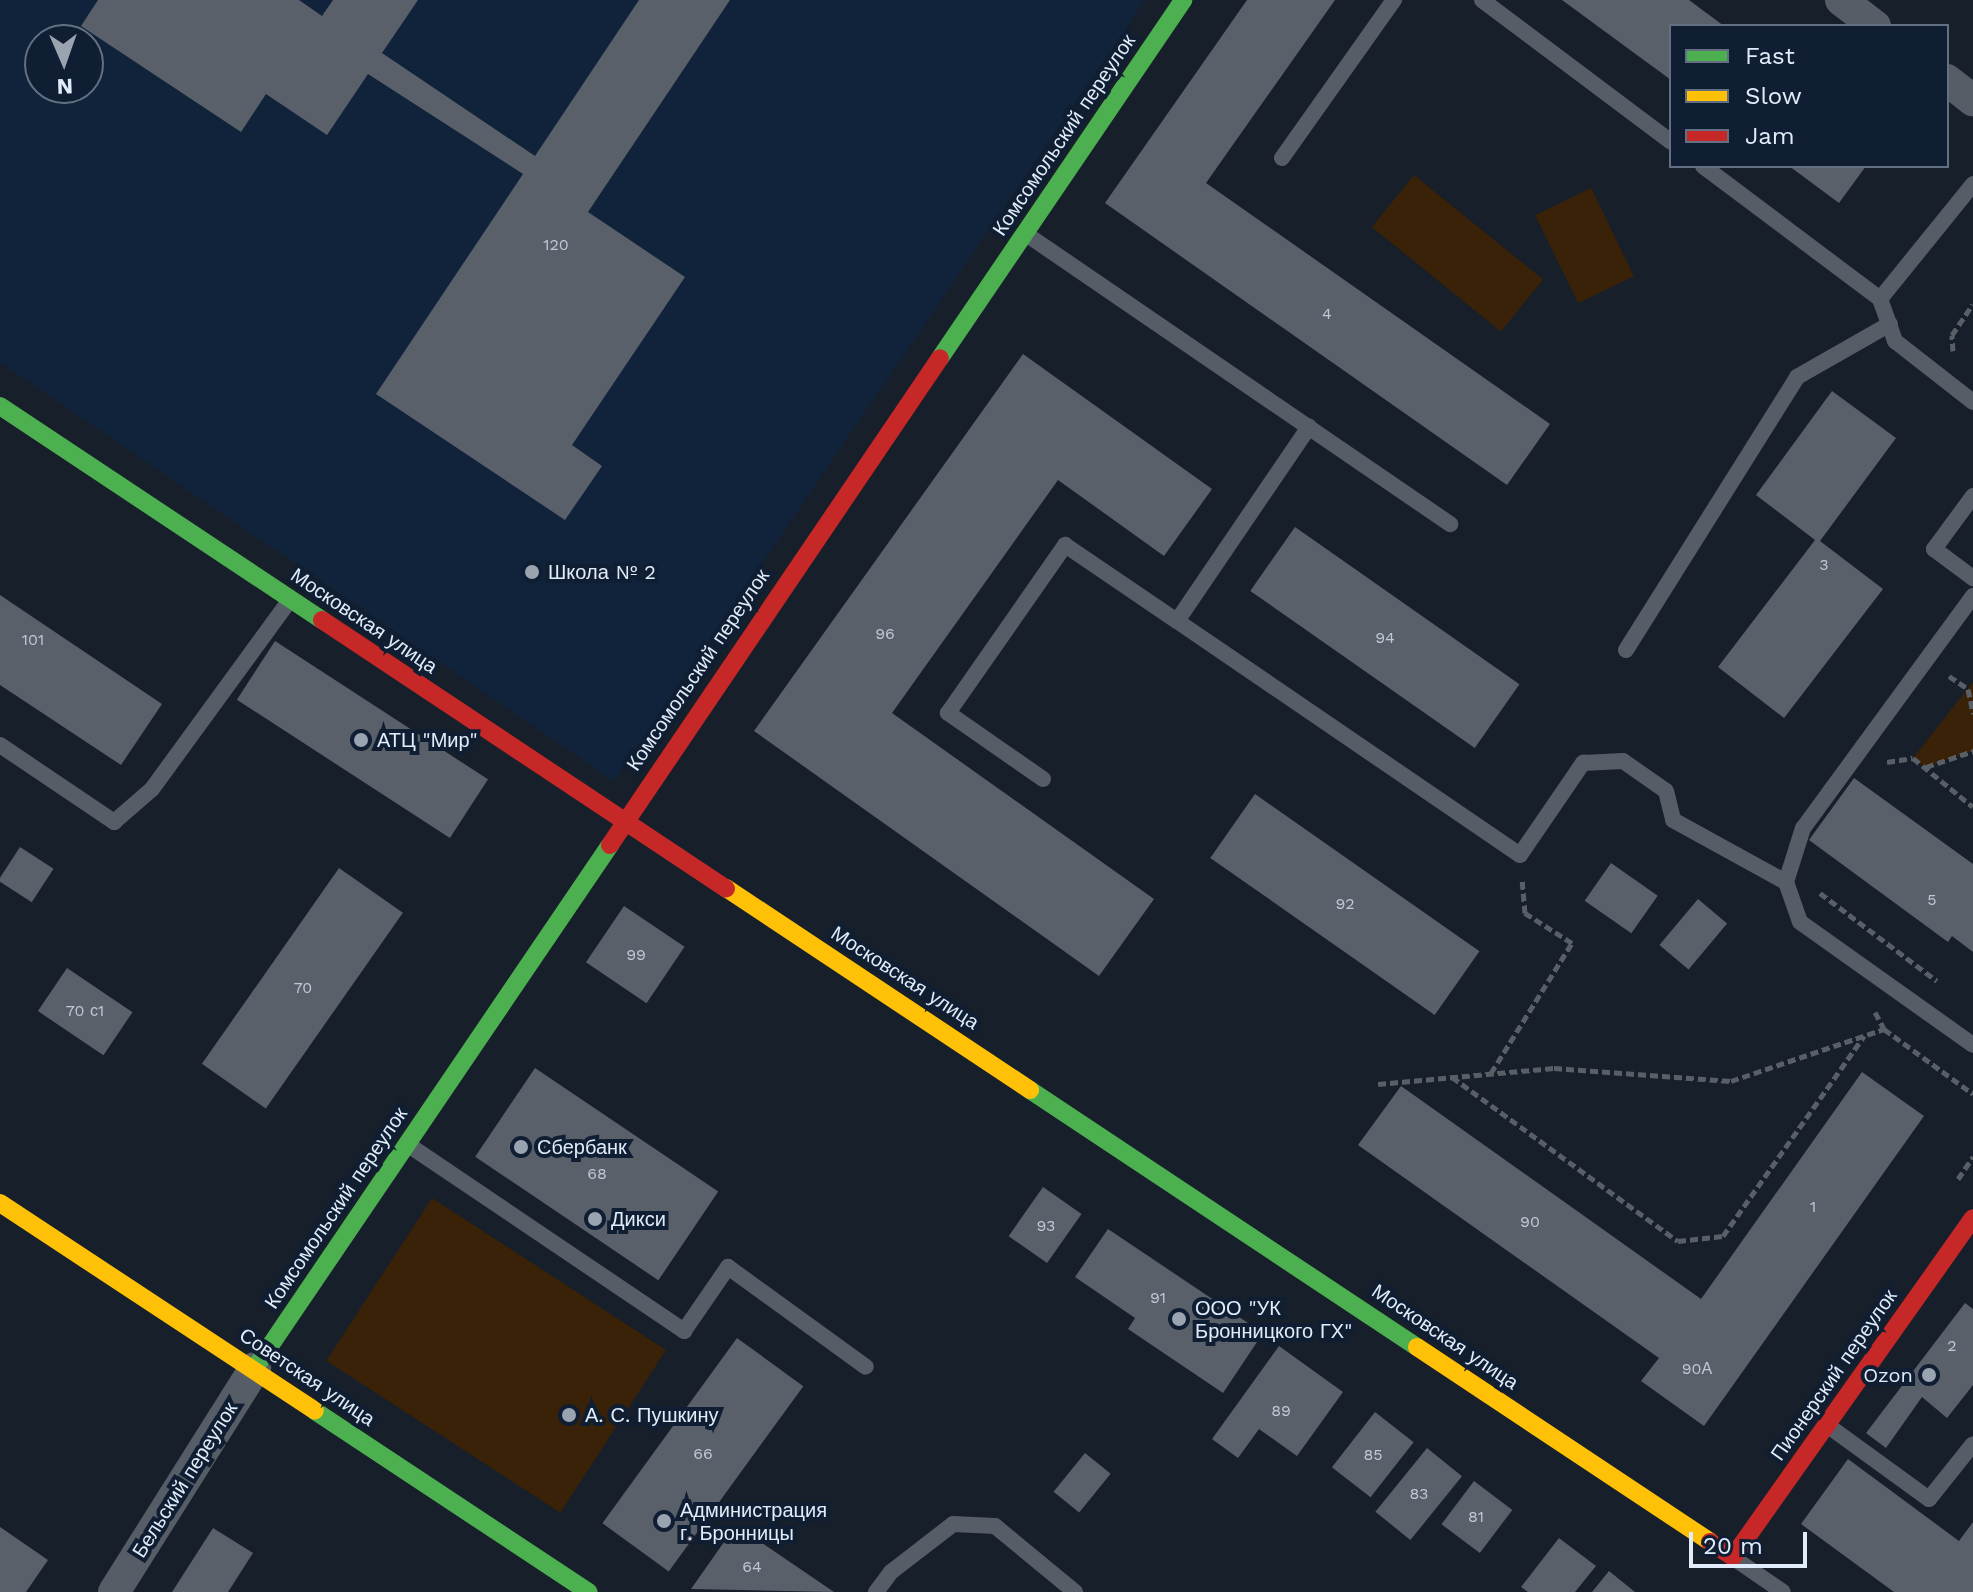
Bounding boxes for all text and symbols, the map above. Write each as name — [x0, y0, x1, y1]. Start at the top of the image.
north arrow — [24, 24, 104, 104]
legend — [1669, 24, 1949, 168]
street label: Комсомольский переулок — [988, 30, 1140, 240]
text: Fast — [1745, 42, 1795, 70]
text: N — [56, 74, 73, 99]
text: Slow — [1745, 82, 1802, 110]
text: Jam — [1745, 122, 1795, 150]
house number: 120 — [543, 235, 569, 255]
house number: 4 — [1322, 304, 1332, 324]
house number: 3 — [1819, 555, 1829, 575]
place label: Школа № 2 — [548, 560, 656, 584]
street label: Московская улица — [286, 563, 442, 679]
marker: Школа № 2 — [523, 563, 541, 581]
street label: Комсомольский переулок — [622, 565, 774, 775]
house number: 96 — [875, 624, 895, 644]
house number: 94 — [1375, 628, 1395, 648]
house number: 101 — [22, 630, 44, 650]
place label: АТЦ "Мир" — [377, 728, 478, 752]
marker: АТЦ "Мир" — [352, 731, 370, 749]
house number: 5 — [1927, 890, 1937, 910]
house number: 92 — [1335, 894, 1355, 914]
street label: Московская улица — [827, 921, 983, 1035]
house number: 99 — [626, 945, 646, 965]
house number: 70 — [294, 978, 312, 998]
house number: 70 с1 — [66, 1001, 104, 1021]
street label: Комсомольский переулок — [260, 1103, 412, 1313]
place label: Сбербанк — [537, 1135, 627, 1159]
marker: Сбербанк — [512, 1138, 530, 1156]
house number: 68 — [587, 1164, 607, 1184]
house number: 1 — [1810, 1197, 1816, 1217]
place label: Дикси — [611, 1207, 666, 1231]
marker: Дикси — [586, 1210, 604, 1228]
house number: 90 — [1520, 1212, 1540, 1232]
house number: 93 — [1037, 1216, 1055, 1236]
street label: Московская улица — [1367, 1279, 1523, 1395]
street label: Пионерский переулок — [1766, 1285, 1902, 1465]
house number: 91 — [1150, 1288, 1166, 1308]
place label: ООО "УК Бронницкого ГХ" — [1195, 1296, 1352, 1343]
marker: ООО "УК Бронницкого ГХ" — [1170, 1310, 1188, 1328]
street label: Советская улица — [235, 1323, 379, 1431]
house number: 2 — [1947, 1336, 1957, 1356]
house number: 90А — [1682, 1359, 1712, 1379]
place label: Ozon — [1863, 1363, 1913, 1387]
marker: Ozon — [1920, 1366, 1938, 1384]
street label: Бельский переулок — [127, 1398, 243, 1562]
house number: 89 — [1271, 1401, 1291, 1421]
place label: А. С. Пушкину — [585, 1403, 718, 1427]
marker: А. С. Пушкину — [560, 1406, 578, 1424]
house number: 66 — [693, 1444, 713, 1464]
house number: 85 — [1363, 1445, 1383, 1465]
house number: 83 — [1410, 1484, 1428, 1504]
place label: Администрация г. Бронницы — [680, 1498, 827, 1545]
house number: 81 — [1468, 1507, 1484, 1527]
marker: Администрация г. Бронницы — [655, 1512, 673, 1530]
scale bar — [1693, 1516, 1811, 1566]
text: 20 m — [1703, 1532, 1763, 1560]
house number: 64 — [742, 1557, 762, 1577]

